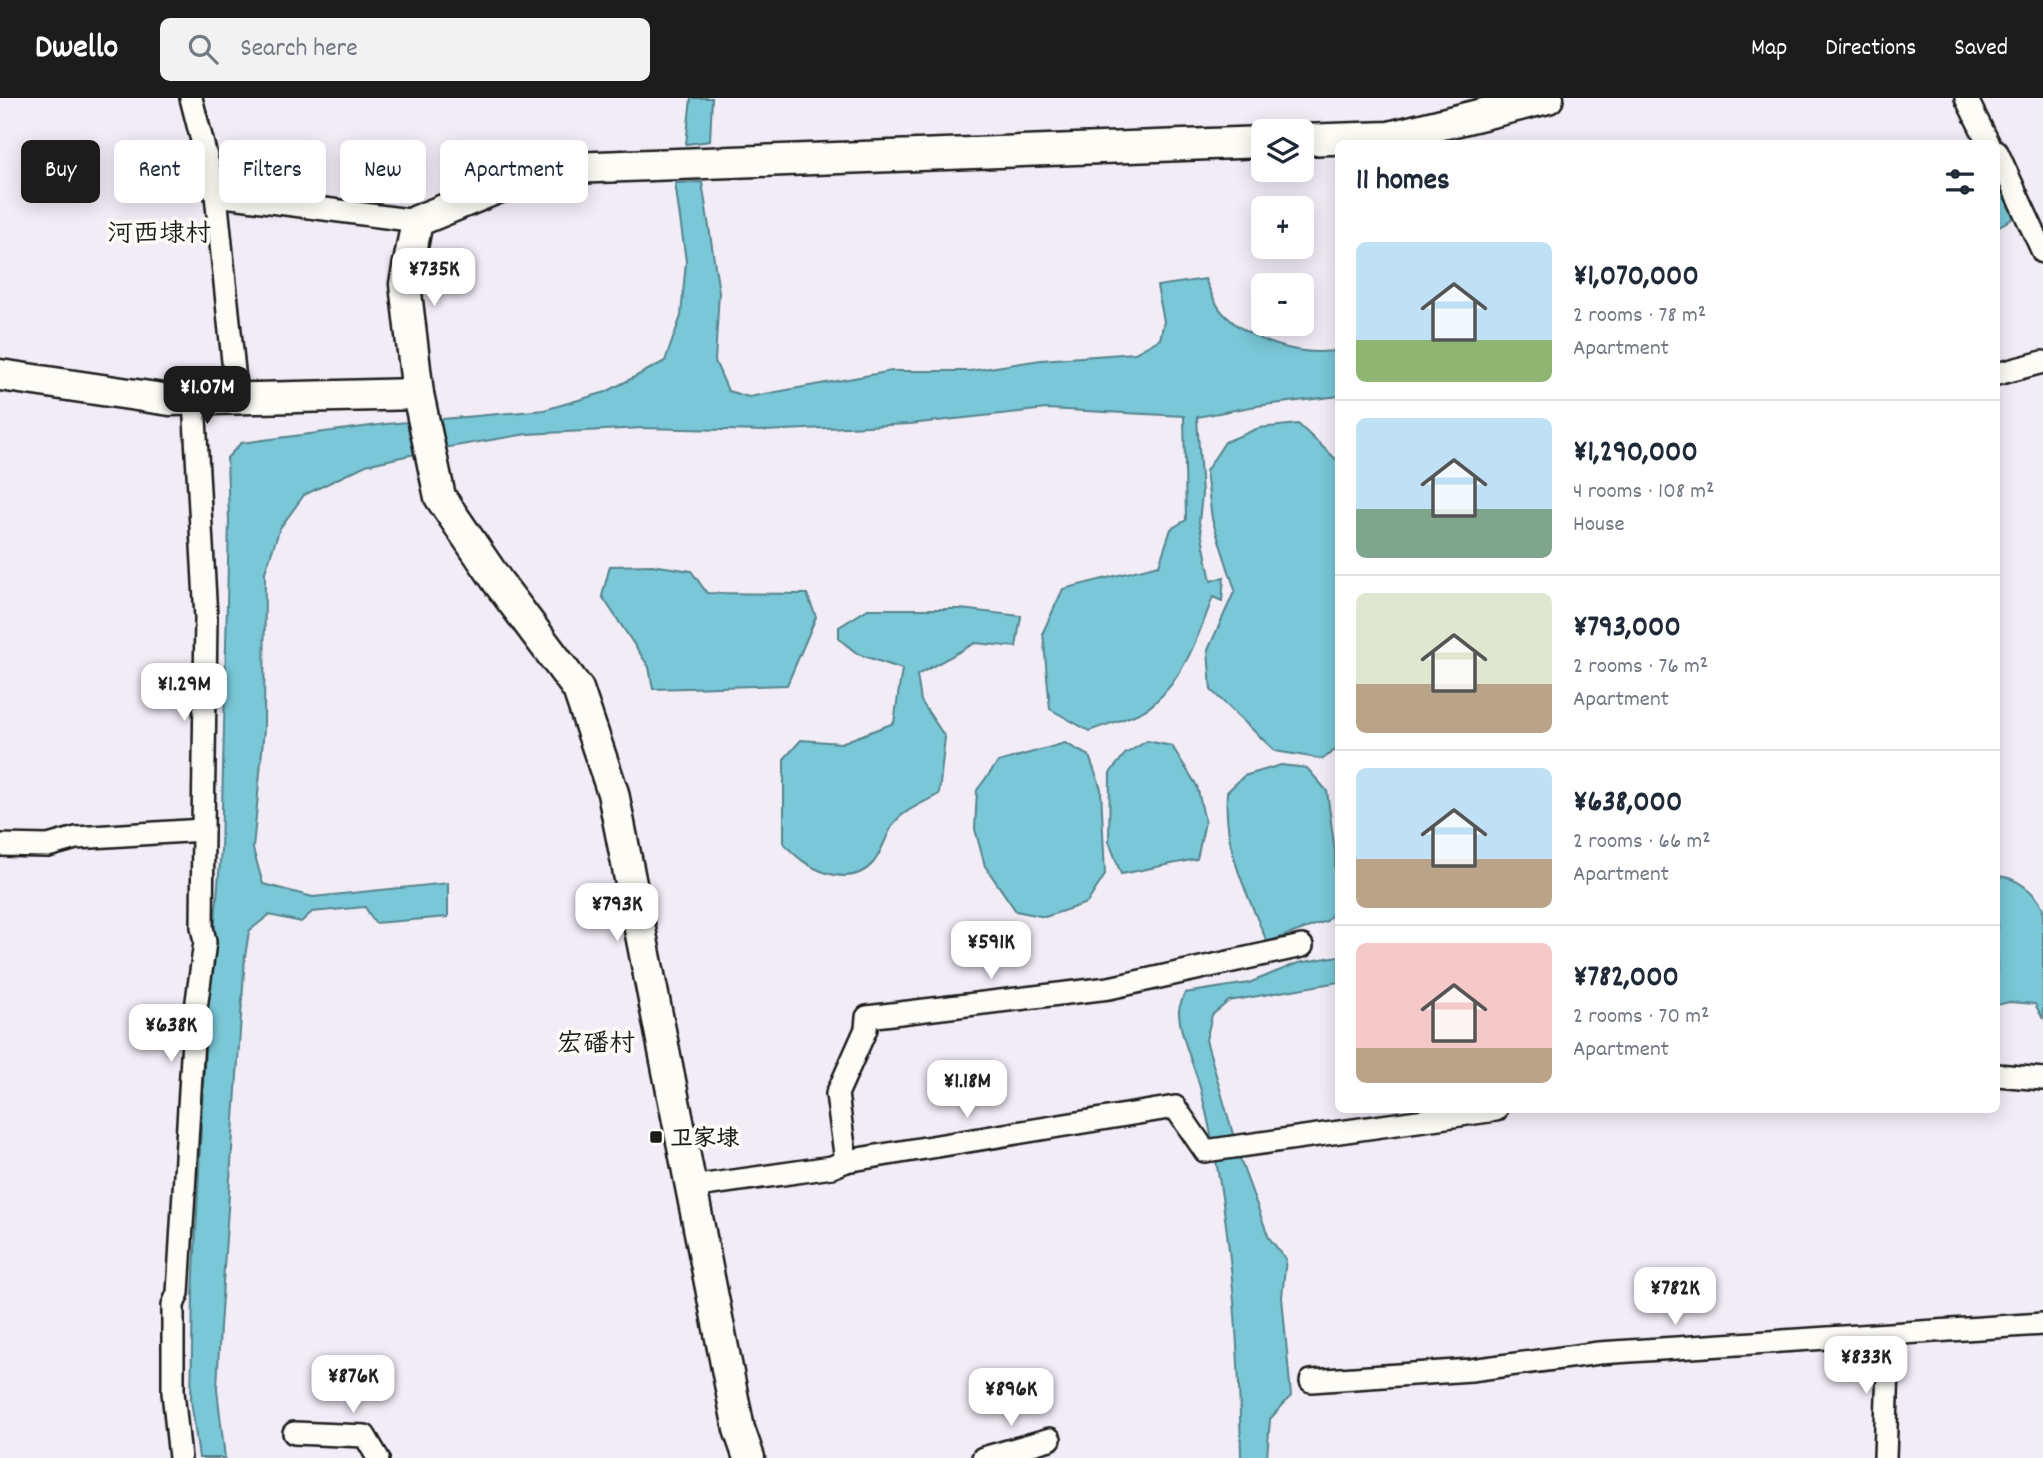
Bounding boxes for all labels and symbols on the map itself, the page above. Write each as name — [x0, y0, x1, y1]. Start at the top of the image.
district label: 河西埭村 — [107, 217, 211, 254]
pin: ¥735K — [385, 248, 483, 308]
pin: ¥1.07M — [150, 366, 264, 426]
pin: ¥1.29M — [127, 664, 241, 723]
pin: ¥793K — [568, 884, 666, 943]
pin: ¥591K — [942, 922, 1040, 981]
pin: ¥638K — [122, 1004, 220, 1064]
district label: 宏磻村 — [557, 1027, 635, 1064]
pin: ¥1.18M — [910, 1060, 1024, 1120]
place label: 卫家埭 — [670, 1124, 740, 1157]
marker: 卫家埭 — [648, 1129, 664, 1145]
pin: ¥782K — [1626, 1268, 1724, 1327]
pin: ¥833K — [1817, 1336, 1915, 1396]
pin: ¥876K — [304, 1356, 402, 1415]
pin: ¥896K — [962, 1368, 1060, 1428]

